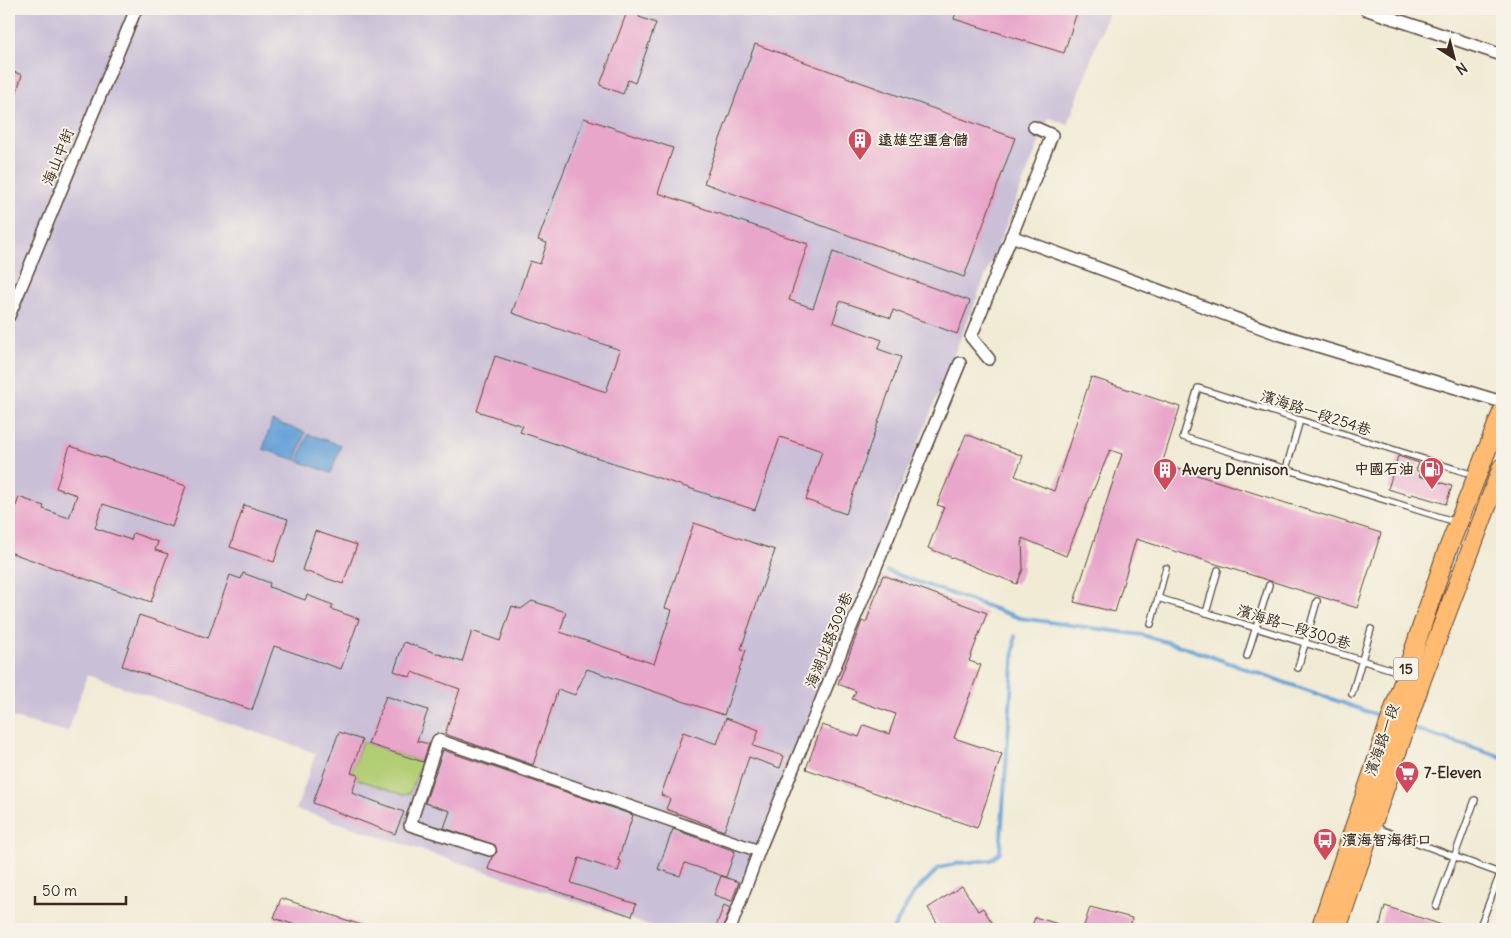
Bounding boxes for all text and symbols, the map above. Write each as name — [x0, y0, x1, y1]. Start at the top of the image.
north arrow — [1428, 32, 1478, 82]
text: N — [1452, 58, 1471, 79]
street label: 海山中街 — [37, 125, 78, 188]
building icon: 遠雄空運倉儲 — [847, 127, 873, 161]
place label: 遠雄空運倉儲 — [878, 130, 968, 149]
street label: 濱海路一段254巷 — [1258, 386, 1374, 439]
fuel station icon: 中國石油 — [1419, 456, 1445, 490]
building icon: Avery Dennison — [1152, 457, 1178, 491]
place label: 中國石油 — [1354, 459, 1414, 478]
place label: Avery Dennison — [1182, 460, 1289, 480]
street label: 海湖北路309巷 — [801, 589, 856, 691]
street label: 濱海路一段300巷 — [1235, 600, 1353, 653]
road number: 15 — [1394, 658, 1418, 681]
street label: 濱海路一段 — [1360, 701, 1403, 778]
supermarket icon: 7-Eleven — [1394, 760, 1420, 794]
place label: 7-Eleven — [1424, 763, 1482, 782]
bus stop icon: 濱海智海街口 — [1312, 827, 1338, 861]
place label: 濱海智海街口 — [1342, 830, 1432, 849]
scale bar — [35, 873, 126, 905]
text: 50 m — [42, 881, 77, 900]

